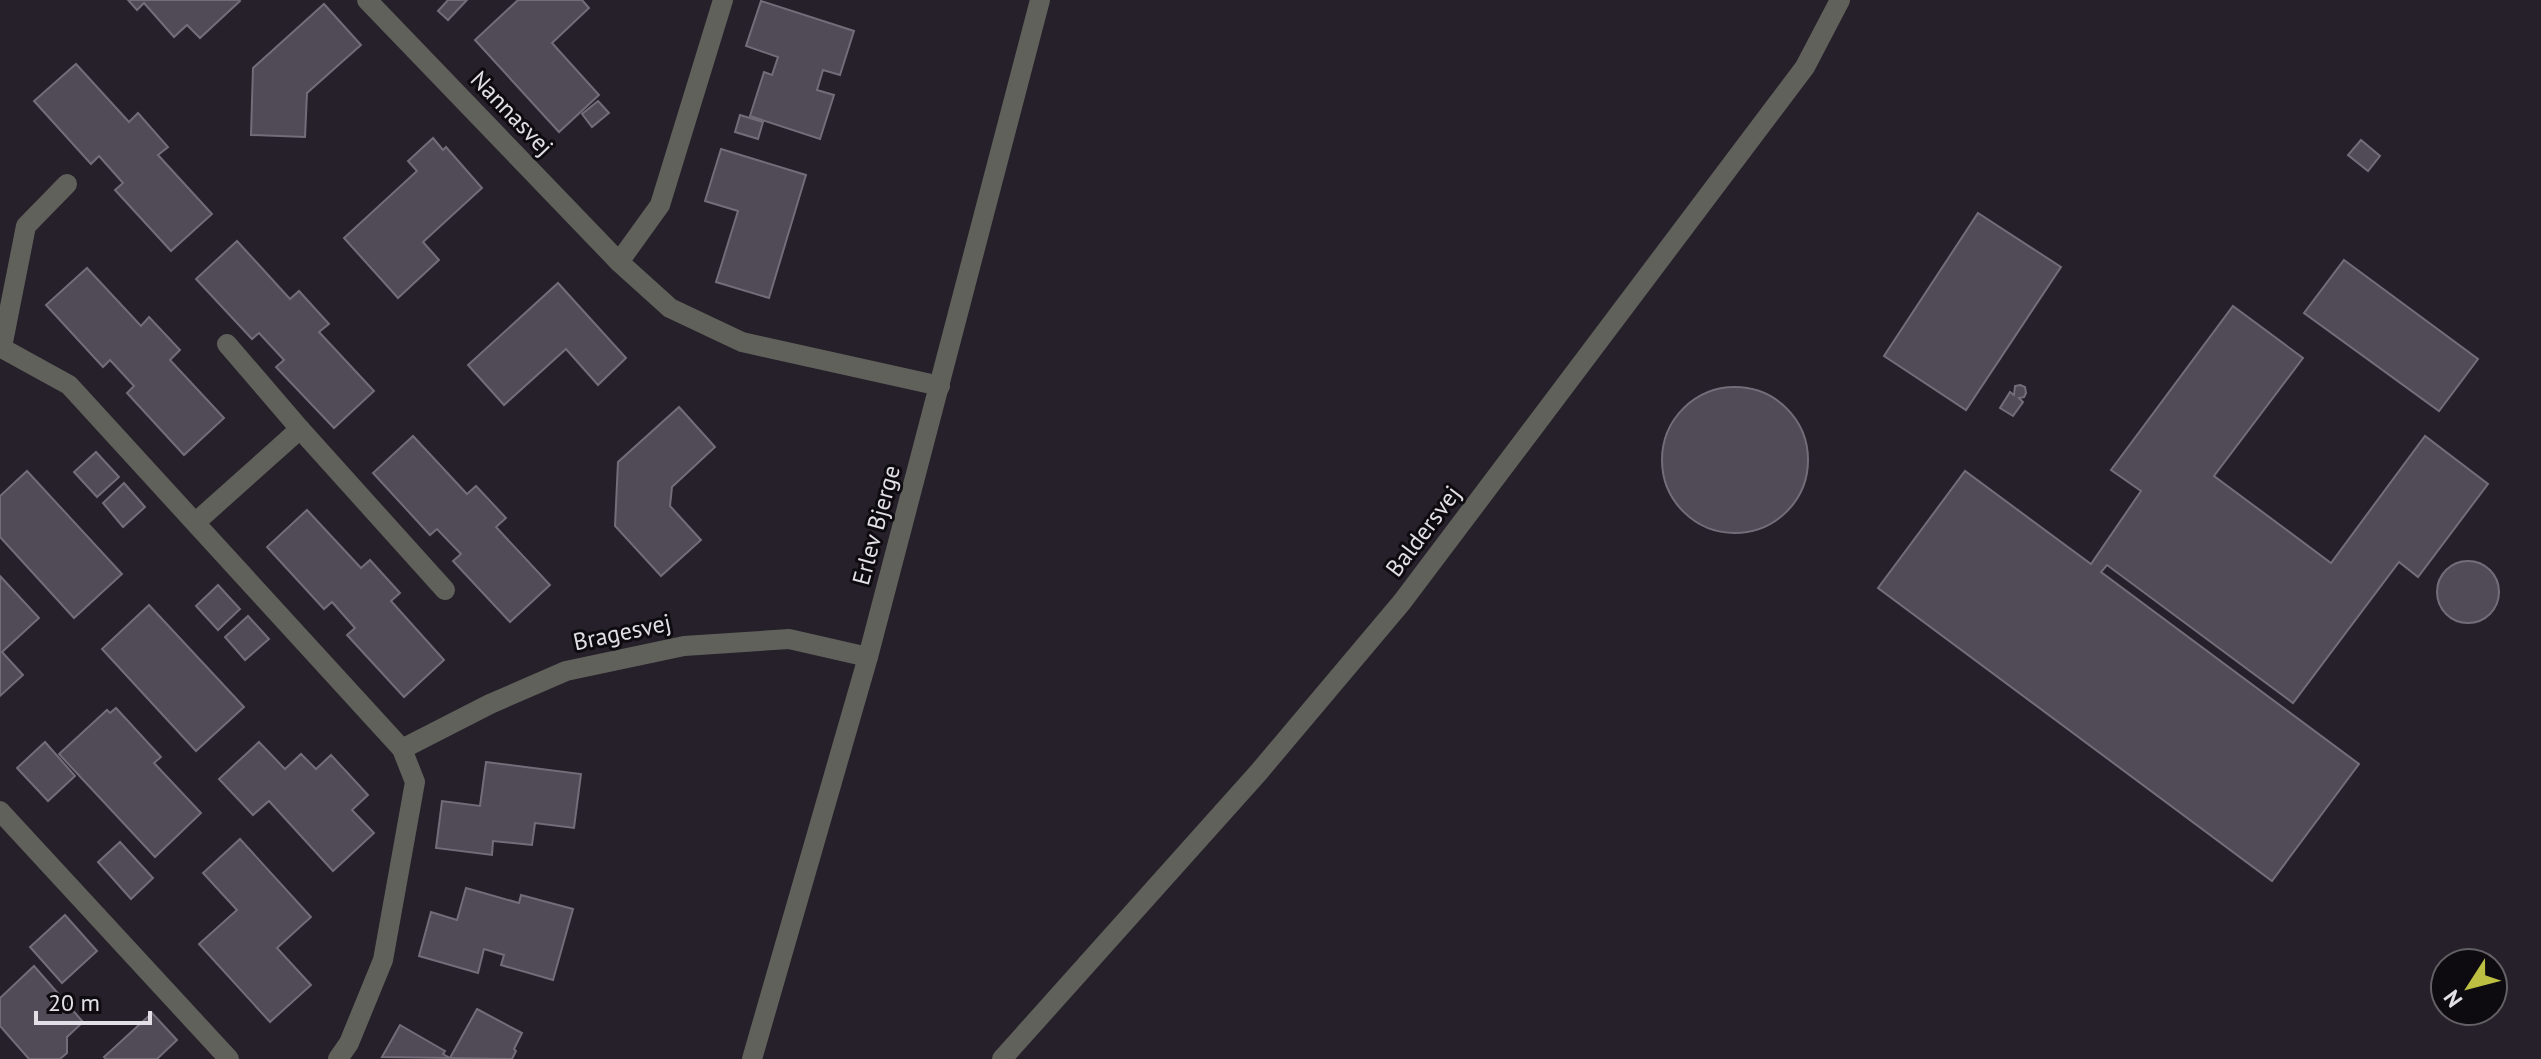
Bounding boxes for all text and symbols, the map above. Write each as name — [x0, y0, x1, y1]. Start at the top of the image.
street label: Nannasvej — [464, 64, 560, 162]
street label: Erlev Bjerge — [845, 462, 907, 588]
street label: Baldersvej — [1379, 479, 1467, 583]
street label: Bragesvej — [570, 607, 674, 657]
north arrow — [2429, 947, 2509, 1027]
scale bar — [36, 975, 150, 1025]
text: N — [2437, 985, 2468, 1013]
text: 20 m — [48, 987, 100, 1018]

